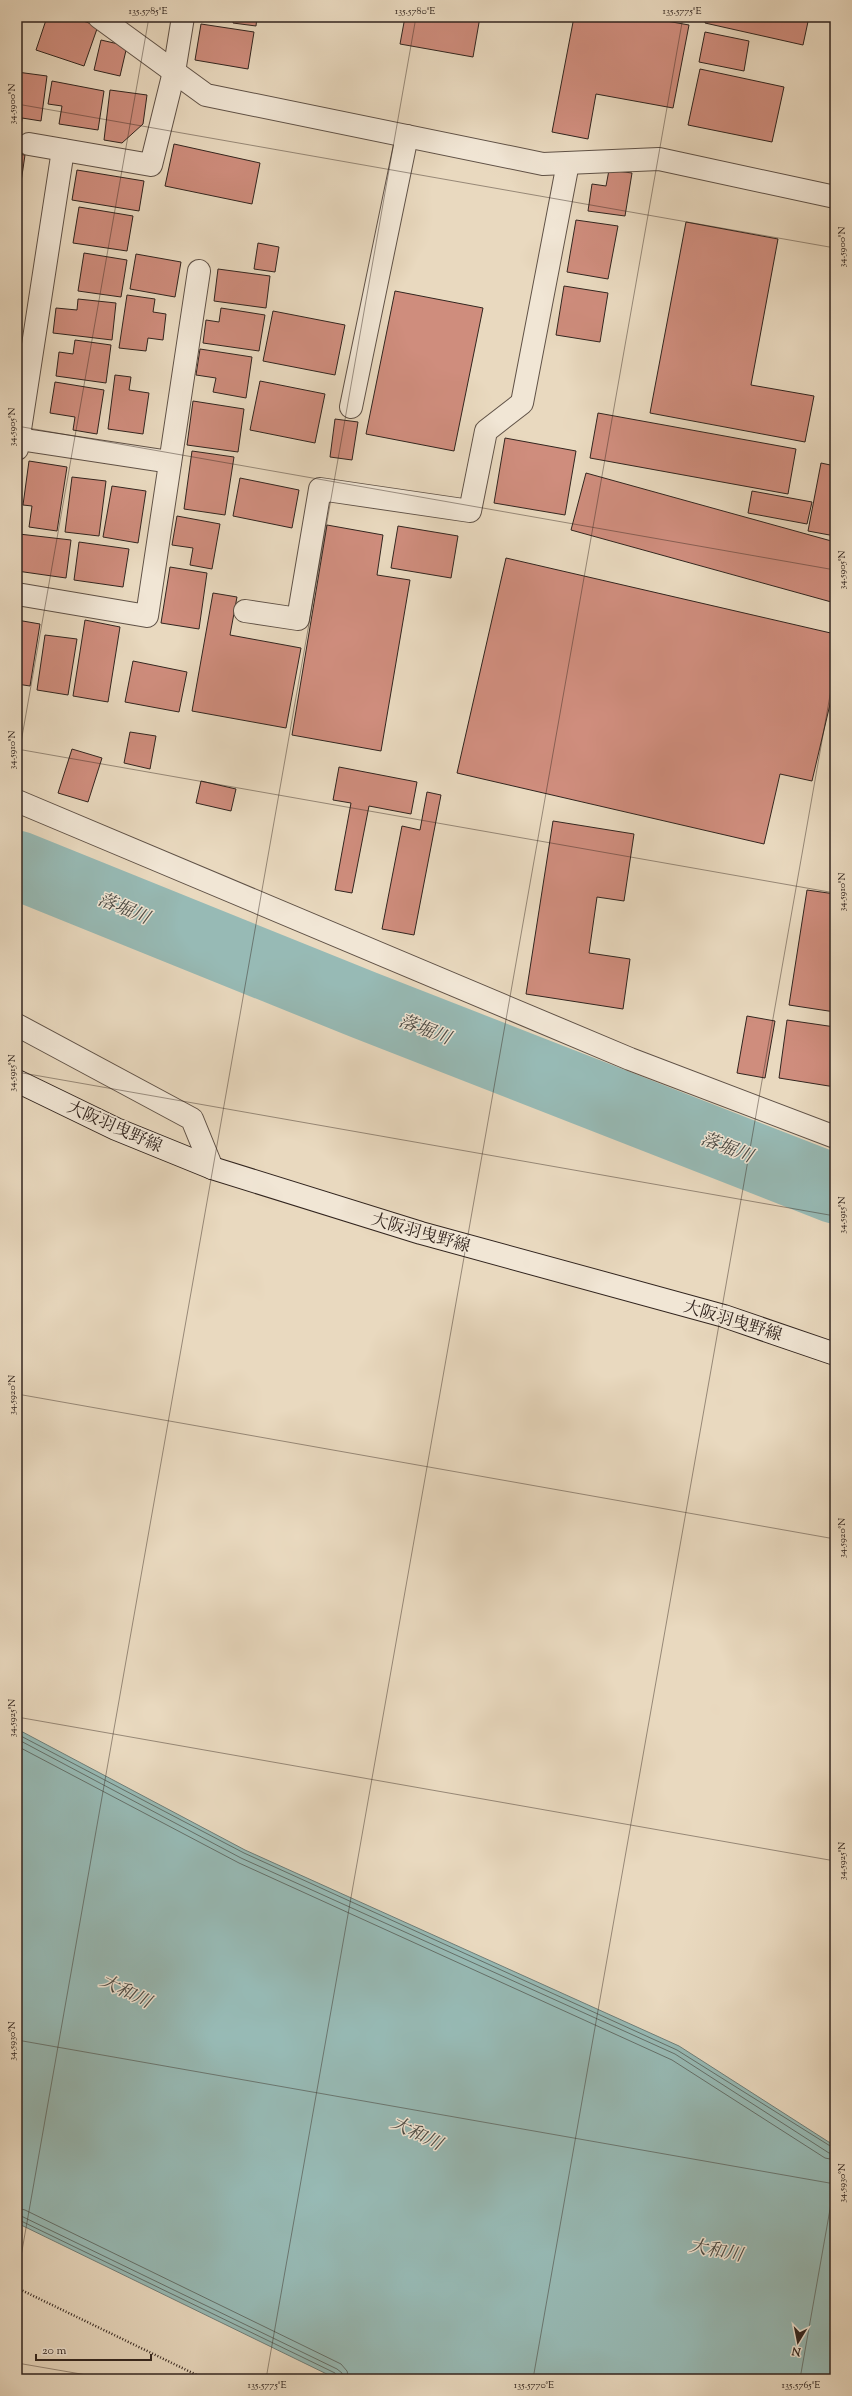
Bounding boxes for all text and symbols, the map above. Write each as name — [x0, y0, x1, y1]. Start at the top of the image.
text: 135.5785°E — [129, 4, 167, 19]
text: 135.5780°E — [395, 4, 435, 19]
text: 135.5775°E — [663, 4, 701, 19]
text: 34.5900°N — [5, 84, 20, 124]
text: 34.5900°N — [835, 227, 850, 267]
text: 34.5905°N — [5, 407, 20, 447]
text: 34.5905°N — [835, 550, 850, 590]
text: 34.5910°N — [5, 731, 20, 769]
text: 34.5910°N — [835, 873, 850, 911]
water label: 落堀川 — [93, 888, 155, 933]
water label: 落堀川 — [394, 1009, 456, 1053]
text: 34.5915°N — [5, 1054, 20, 1092]
street label: 大阪羽曳野線 — [63, 1096, 166, 1160]
water label: 落堀川 — [696, 1127, 758, 1171]
text: 34.5915°N — [835, 1196, 850, 1234]
street label: 大阪羽曳野線 — [368, 1208, 473, 1260]
street label: 大阪羽曳野線 — [680, 1296, 785, 1348]
text: 34.5920°N — [5, 1375, 20, 1415]
text: 34.5920°N — [835, 1518, 850, 1558]
text: 34.5925°N — [5, 1699, 20, 1737]
text: 34.5925°N — [835, 1842, 850, 1880]
water label: 大和川 — [95, 1969, 157, 2017]
text: 34.5930°N — [5, 2021, 20, 2061]
water label: 大和川 — [386, 2111, 448, 2159]
text: 34.5930°N — [835, 2163, 850, 2203]
water label: 大和川 — [687, 2234, 747, 2270]
north arrow — [778, 2322, 818, 2362]
scale bar — [36, 2336, 151, 2362]
text: 20 m — [42, 2342, 67, 2360]
text: N — [791, 2342, 803, 2360]
text: 135.5775°E — [248, 2378, 286, 2393]
text: 135.5770°E — [514, 2378, 554, 2393]
text: 135.5765°E — [782, 2378, 820, 2393]

